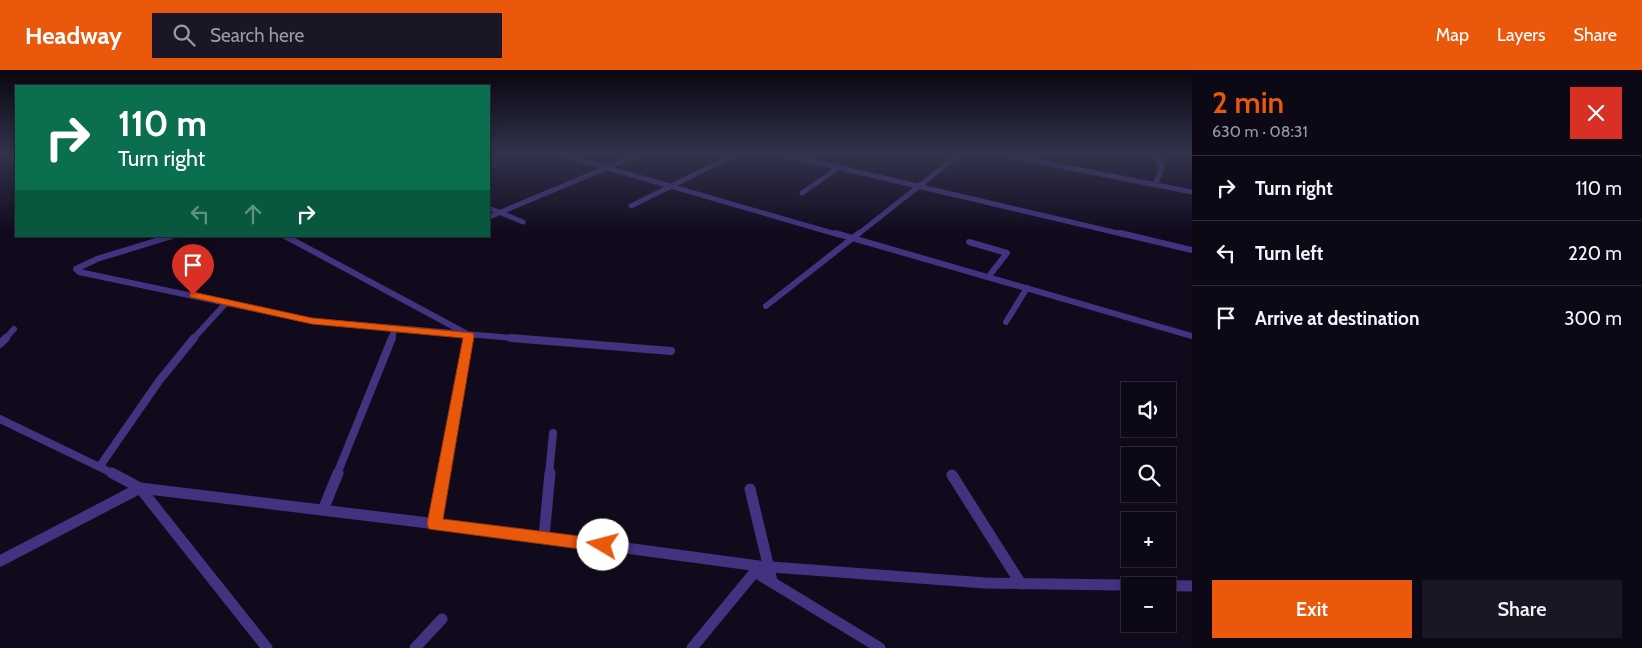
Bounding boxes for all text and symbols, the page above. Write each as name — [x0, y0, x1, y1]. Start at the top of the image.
search box — [152, 13, 502, 58]
text: Headway — [25, 21, 122, 50]
icon: search — [170, 21, 198, 49]
text: Search here — [210, 24, 304, 47]
text: Map — [1436, 24, 1469, 46]
text: Layers — [1497, 24, 1546, 46]
text: Share — [1574, 24, 1617, 46]
text: 2 min — [1212, 84, 1284, 121]
button: close — [1570, 87, 1622, 139]
text: 110 m — [118, 102, 207, 145]
icon: right — [35, 105, 100, 170]
text: 630 m · 08:31 — [1212, 122, 1308, 141]
text: Turn right — [118, 145, 205, 172]
icon: right — [1212, 174, 1240, 202]
text: Turn right — [1255, 177, 1333, 200]
text: 110 m — [1575, 177, 1622, 200]
icon: left — [186, 200, 214, 228]
icon: ahead — [239, 200, 267, 228]
icon: right — [292, 200, 320, 228]
icon: left — [1212, 239, 1240, 267]
text: Turn left — [1255, 242, 1323, 265]
text: 220 m — [1568, 242, 1622, 265]
pin — [172, 244, 214, 295]
icon: arrive — [179, 251, 207, 279]
icon: arrive — [1212, 304, 1240, 332]
text: Arrive at destination — [1255, 307, 1419, 330]
text: 300 m — [1564, 307, 1622, 330]
map controls — [1121, 382, 1176, 632]
button: sound — [1121, 382, 1176, 437]
button: search — [1121, 447, 1176, 502]
button: + — [1121, 512, 1176, 567]
position arrow — [576, 518, 628, 570]
button: − — [1121, 577, 1176, 632]
button: Exit — [1212, 580, 1412, 638]
button: Share — [1422, 580, 1622, 638]

